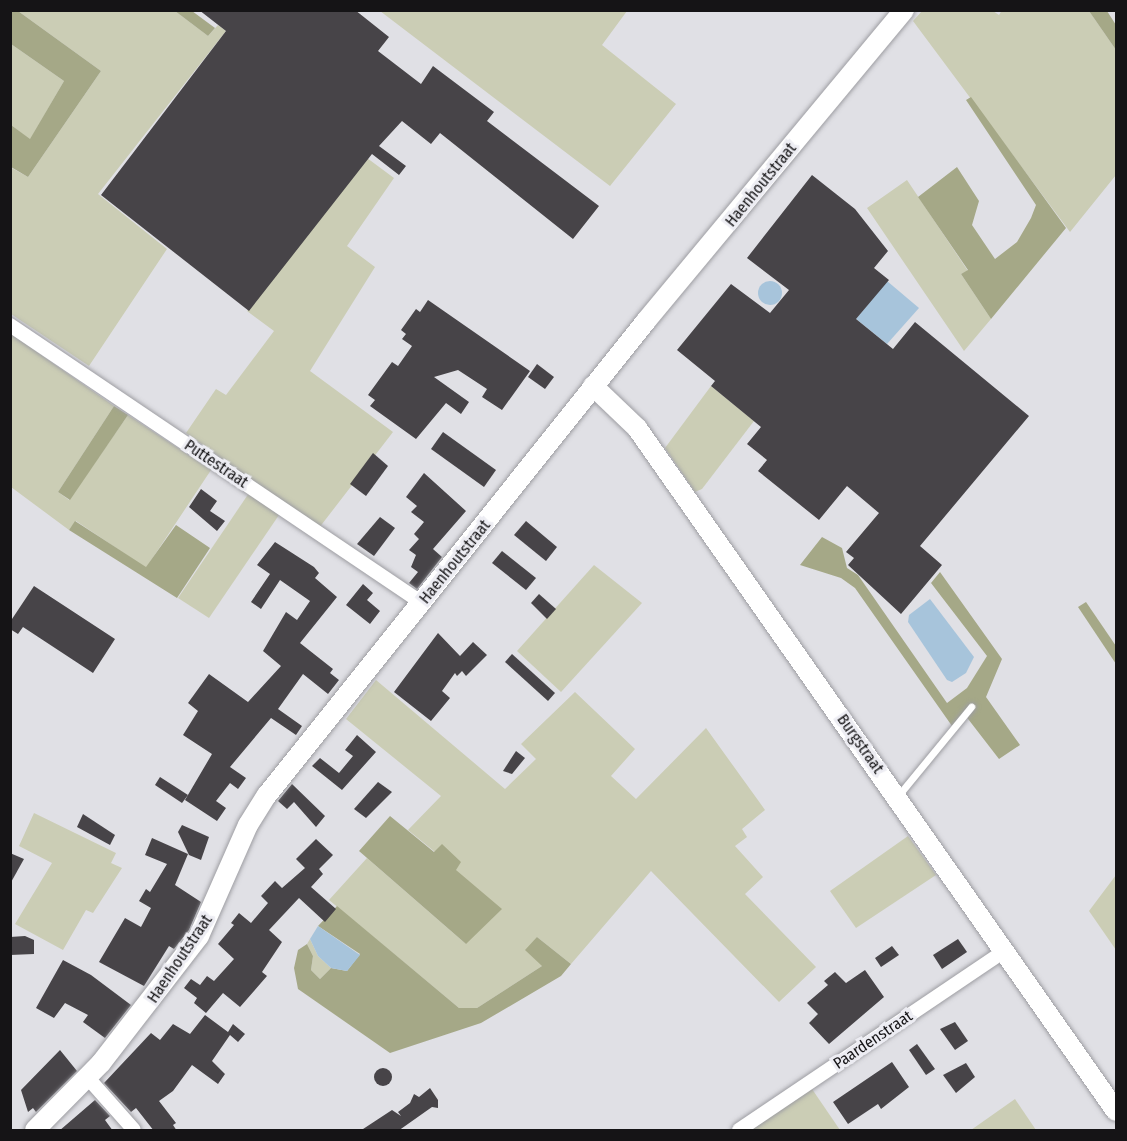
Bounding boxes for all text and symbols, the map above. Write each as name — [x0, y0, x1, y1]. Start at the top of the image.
street label: Haenhoutstraat — [721, 139, 801, 231]
street label: Puttestraat — [181, 436, 251, 492]
street label: Haenhoutstraat — [415, 516, 495, 608]
street label: Burgstraat — [833, 711, 887, 777]
street label: Haenhoutstraat — [143, 911, 217, 1007]
street label: Paardenstraat — [830, 1007, 916, 1073]

